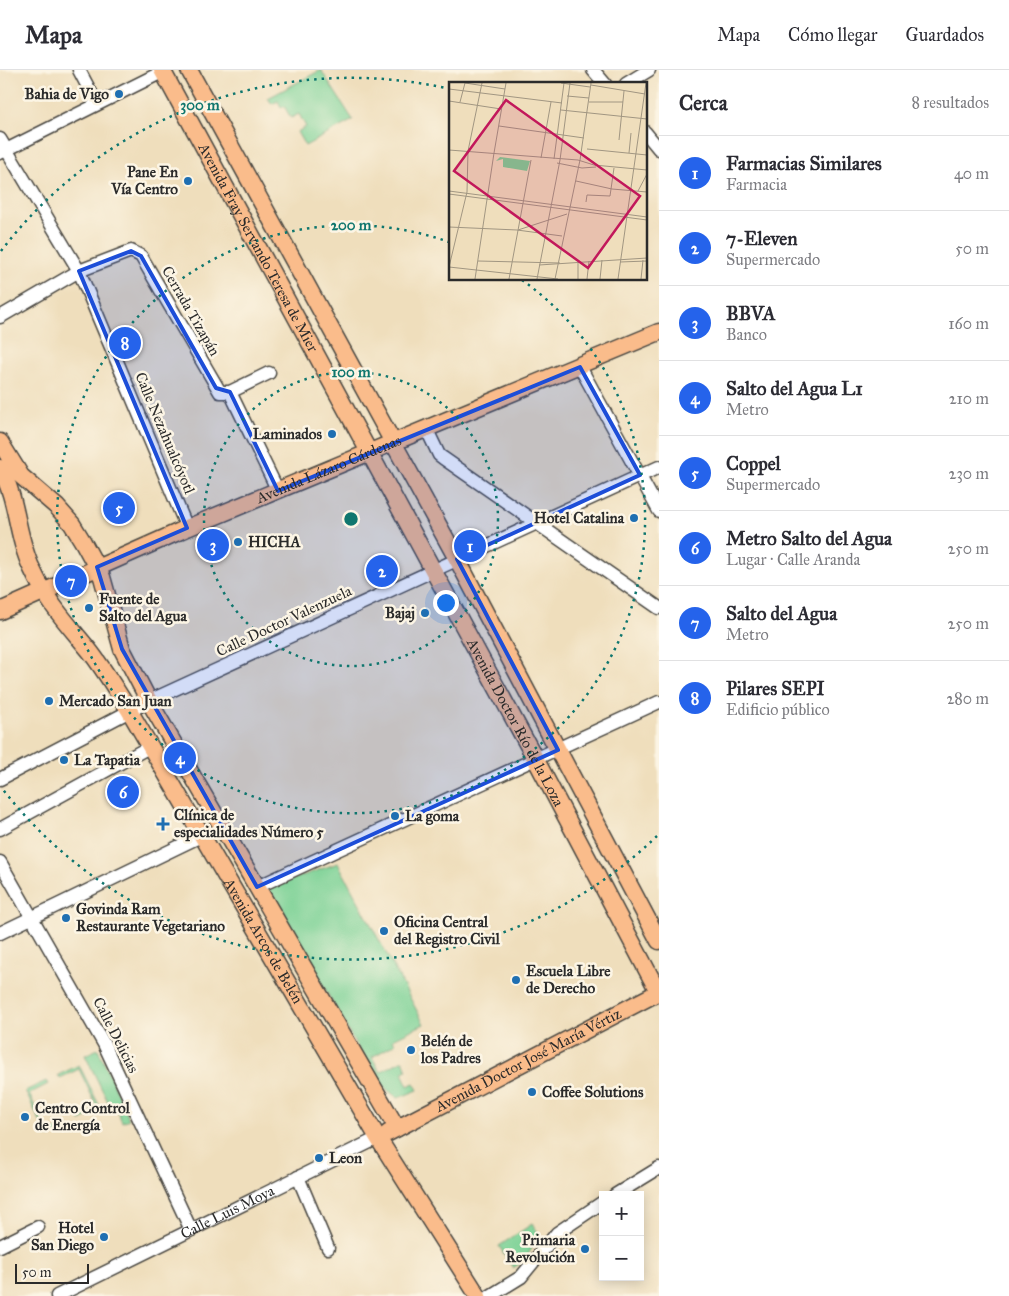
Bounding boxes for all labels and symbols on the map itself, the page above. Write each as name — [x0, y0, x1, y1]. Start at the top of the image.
inset map — [449, 82, 646, 280]
place label: Bahia de Vigo — [25, 85, 109, 104]
marker: Bahia de Vigo — [113, 88, 125, 100]
text: 300 m — [180, 96, 220, 115]
street label: Avenida Fray Servando Teresa de Mier — [194, 139, 322, 356]
place label: Pane En Vía Centro — [110, 163, 179, 198]
marker: Pane En Vía Centro — [182, 175, 194, 187]
text: 200 m — [331, 216, 372, 234]
street label: Cerrada Tizapán — [158, 263, 224, 359]
pin: 8 — [109, 324, 141, 362]
text: 100 m — [331, 363, 371, 381]
street label: Calle Nezahualcóyotl — [131, 369, 199, 497]
place label: Laminados — [253, 425, 323, 443]
marker: Laminados — [326, 428, 338, 440]
street label: Avenida Lázaro Cárdenas — [253, 431, 404, 508]
pin: 5 — [103, 489, 135, 527]
place label: Hotel Catalina — [534, 509, 625, 527]
centre of rings — [342, 510, 360, 528]
marker: Hotel Catalina — [628, 512, 640, 524]
pin: 3 — [197, 526, 229, 564]
pin: 1 — [454, 527, 486, 565]
place label: HICHA — [248, 533, 301, 551]
marker: HICHA — [232, 536, 244, 548]
pin: 2 — [366, 552, 398, 590]
pin: 7 — [55, 562, 87, 600]
street label: Calle Doctor Valenzuela — [213, 581, 355, 660]
place label: Fuente de Salto del Agua — [99, 590, 187, 626]
your location — [433, 590, 459, 616]
marker: Fuente de Salto del Agua — [83, 602, 95, 614]
place label: Bajaj — [385, 604, 415, 623]
marker: Bajaj — [419, 607, 431, 619]
street label: Avenida Doctor Río de la Loza — [462, 635, 568, 810]
place label: Mercado San Juan — [59, 692, 173, 711]
marker: Mercado San Juan — [43, 695, 55, 707]
pin: 4 — [164, 739, 196, 777]
place label: La Tapatia — [74, 751, 141, 770]
marker: La Tapatia — [58, 754, 70, 766]
pin: 6 — [107, 773, 139, 811]
place label: Clínica de especialidades Número 5 — [174, 806, 323, 842]
place label: La goma — [405, 807, 460, 826]
marker: La goma — [389, 810, 401, 822]
marker: Clínica de especialidades Número 5 — [156, 817, 170, 831]
street label: Avenida Arcos de Belén — [219, 874, 307, 1007]
place label: Govinda Ram Restaurante Vegetariano — [76, 900, 225, 936]
marker: Govinda Ram Restaurante Vegetariano — [60, 912, 72, 924]
place label: Oficina Central del Registro Civil — [394, 913, 501, 949]
marker: Oficina Central del Registro Civil — [378, 925, 390, 937]
place label: Escuela Libre de Derecho — [526, 962, 611, 997]
marker: Escuela Libre de Derecho — [510, 974, 522, 986]
street label: Calle Delicias — [89, 994, 143, 1076]
street label: Avenida Doctor José María Vértiz — [431, 1004, 624, 1116]
place label: Belén de los Padres — [420, 1032, 481, 1067]
marker: Belén de los Padres — [405, 1044, 417, 1056]
place label: Coffee Solutions — [542, 1083, 644, 1101]
marker: Coffee Solutions — [526, 1086, 538, 1098]
place label: Centro Control de Energía — [35, 1099, 131, 1135]
marker: Centro Control de Energía — [19, 1111, 31, 1123]
place label: Leon — [329, 1149, 363, 1167]
marker: Leon — [313, 1152, 325, 1164]
street label: Calle Luis Moya — [178, 1181, 278, 1243]
place label: Hotel San Diego — [31, 1219, 95, 1255]
marker: Hotel San Diego — [98, 1231, 110, 1243]
place label: Primaria Revolución — [506, 1231, 576, 1266]
marker: Primaria Revolución — [579, 1243, 591, 1255]
scale bar — [15, 1261, 89, 1284]

